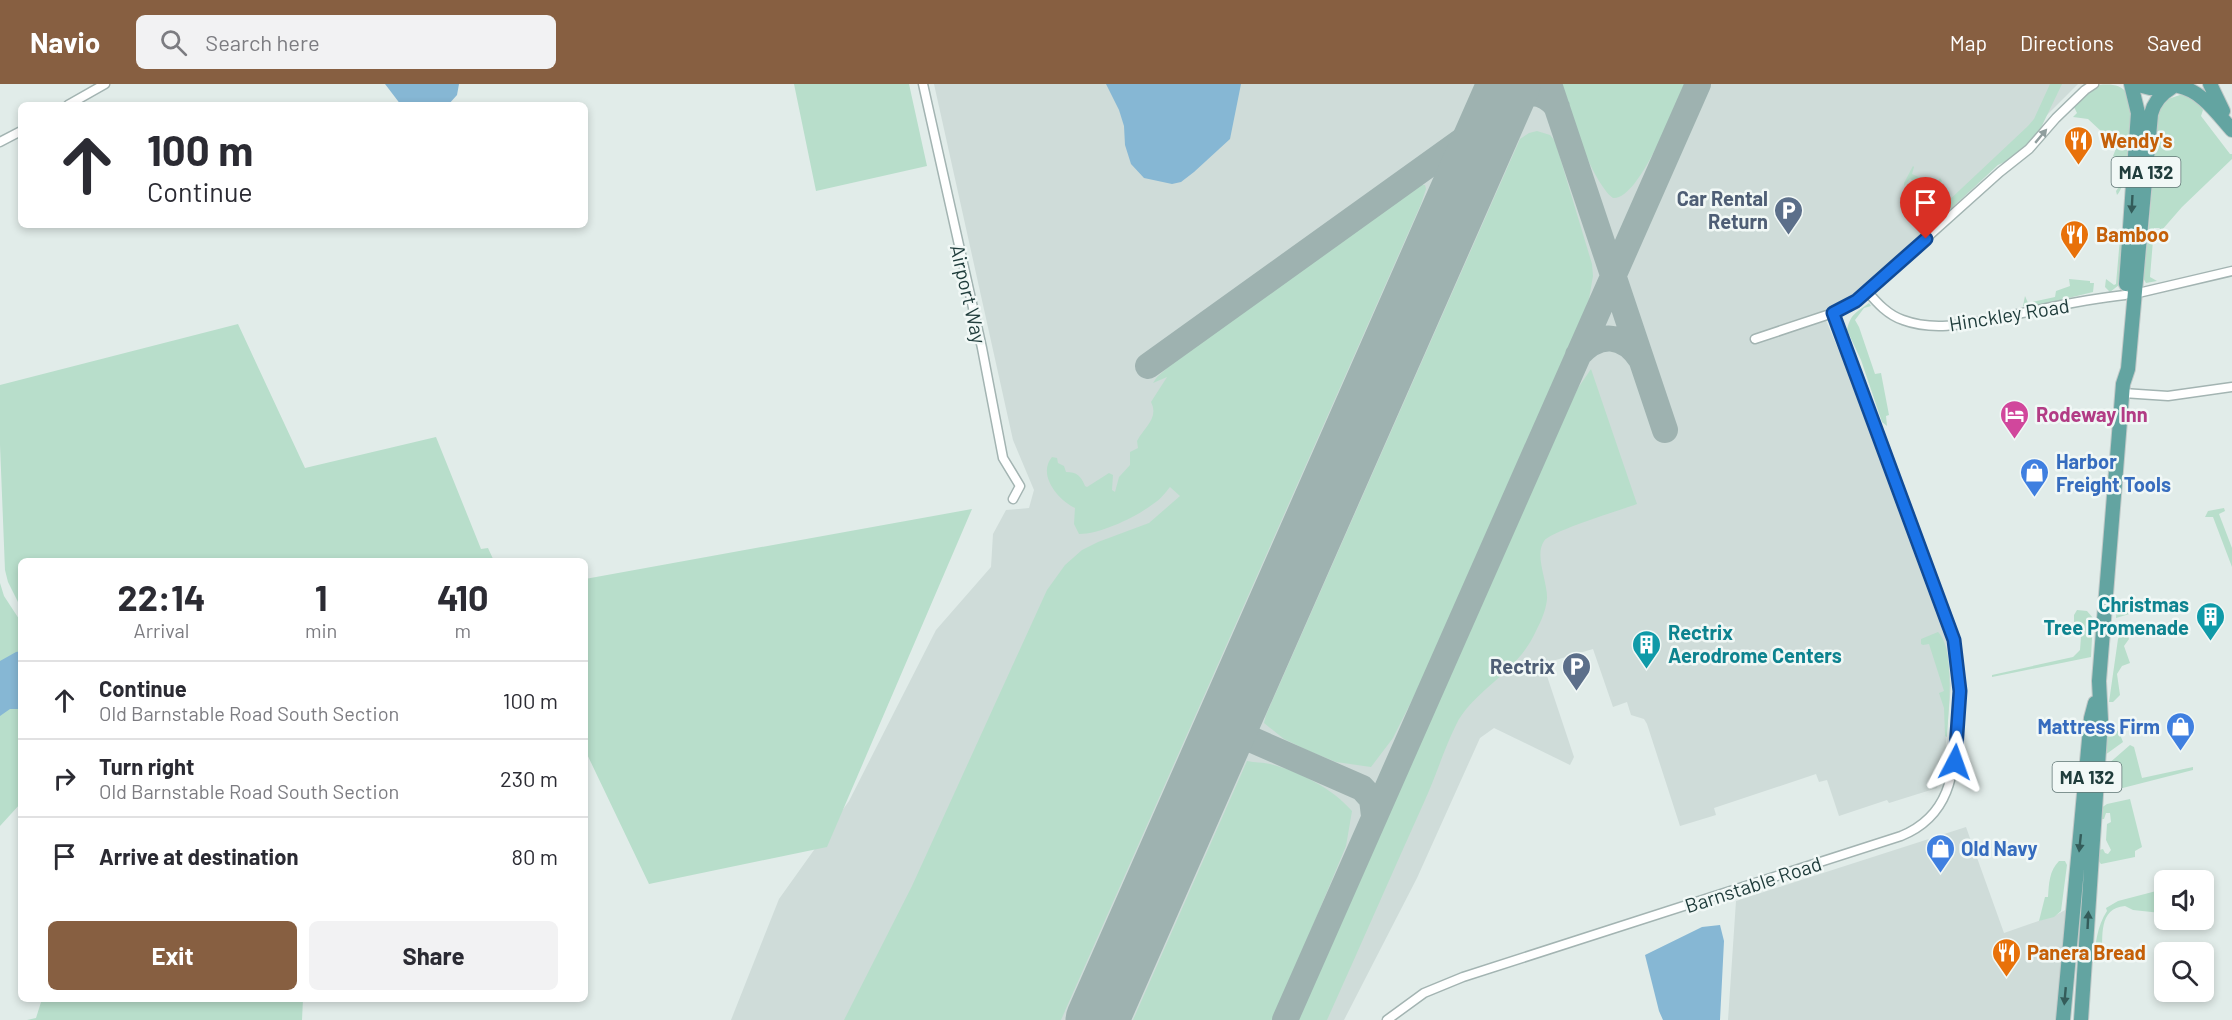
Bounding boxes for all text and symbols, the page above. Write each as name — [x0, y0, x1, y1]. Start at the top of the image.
search box — [136, 15, 556, 69]
text: Navio — [30, 25, 100, 59]
icon: search — [157, 26, 190, 59]
text: Search here — [205, 29, 320, 55]
text: Map — [1950, 30, 1987, 55]
text: Directions — [2020, 30, 2114, 55]
text: Saved — [2147, 30, 2202, 55]
text: 100 m — [147, 124, 253, 174]
restaurant icon: Wendy's — [2063, 124, 2095, 166]
icon: ahead — [48, 126, 126, 204]
place label: Wendy's — [2100, 128, 2172, 152]
one-way arrow — [2034, 129, 2047, 144]
road number: MA 132 — [2112, 157, 2180, 187]
text: Continue — [147, 175, 253, 207]
pin — [1900, 177, 1951, 239]
place label: Car Rental Return — [1677, 186, 1768, 233]
icon: arrive — [1909, 186, 1942, 219]
parking icon: Car Rental Return — [1773, 194, 1805, 236]
one-way arrow — [2127, 195, 2136, 214]
restaurant icon: Bamboo — [2059, 218, 2091, 260]
place label: Bamboo — [2096, 222, 2169, 246]
street label: Airport Way — [946, 242, 992, 346]
street label: Hinckley Road — [1947, 293, 2071, 335]
hotel icon: Rodeway Inn — [1999, 398, 2031, 440]
place label: Rodeway Inn — [2036, 402, 2148, 426]
place label: Harbor Freight Tools — [2056, 449, 2171, 496]
shop icon: Harbor Freight Tools — [2019, 456, 2051, 498]
text: 22:14 — [118, 575, 205, 618]
text: 1 — [315, 575, 328, 618]
text: 410 — [437, 575, 488, 618]
place label: Christmas Tree Promenade — [2043, 592, 2189, 639]
building icon: Christmas Tree Promenade — [2194, 600, 2226, 642]
text: Arrival — [134, 618, 189, 642]
text: min — [305, 618, 337, 642]
text: m — [454, 618, 471, 642]
place label: Rectrix Aerodrome Centers — [1668, 620, 1842, 667]
building icon: Rectrix Aerodrome Centers — [1631, 628, 1663, 670]
parking icon: Rectrix — [1560, 650, 1592, 692]
place label: Rectrix — [1490, 654, 1555, 678]
text: Continue — [99, 675, 187, 701]
icon: ahead — [48, 684, 81, 717]
text: 100 m — [503, 687, 558, 713]
text: Old Barnstable Road South Section — [99, 701, 399, 725]
shop icon: Mattress Firm — [2165, 710, 2197, 752]
place label: Mattress Firm — [2037, 714, 2160, 738]
position arrow — [1923, 730, 1987, 794]
text: Turn right — [99, 753, 194, 779]
icon: right — [48, 762, 81, 795]
road number: MA 132 — [2052, 762, 2122, 792]
text: 230 m — [500, 765, 558, 791]
text: Old Barnstable Road South Section — [99, 779, 399, 803]
shop icon: Old Navy — [1924, 832, 1956, 874]
one-way arrow — [2075, 833, 2085, 852]
place label: Old Navy — [1961, 836, 2038, 860]
icon: arrive — [48, 840, 81, 873]
text: Arrive at destination — [99, 843, 298, 869]
text: 80 m — [512, 843, 558, 869]
street label: Barnstable Road — [1682, 851, 1824, 917]
map controls — [2154, 870, 2214, 1002]
button: sound — [2154, 870, 2214, 930]
one-way arrow — [2084, 910, 2093, 929]
button: Exit — [48, 921, 297, 990]
button: Share — [309, 921, 558, 990]
restaurant icon: Panera Bread — [1990, 936, 2022, 978]
place label: Panera Bread — [2027, 940, 2146, 964]
button: search — [2154, 942, 2214, 1002]
one-way arrow — [2060, 986, 2070, 1005]

